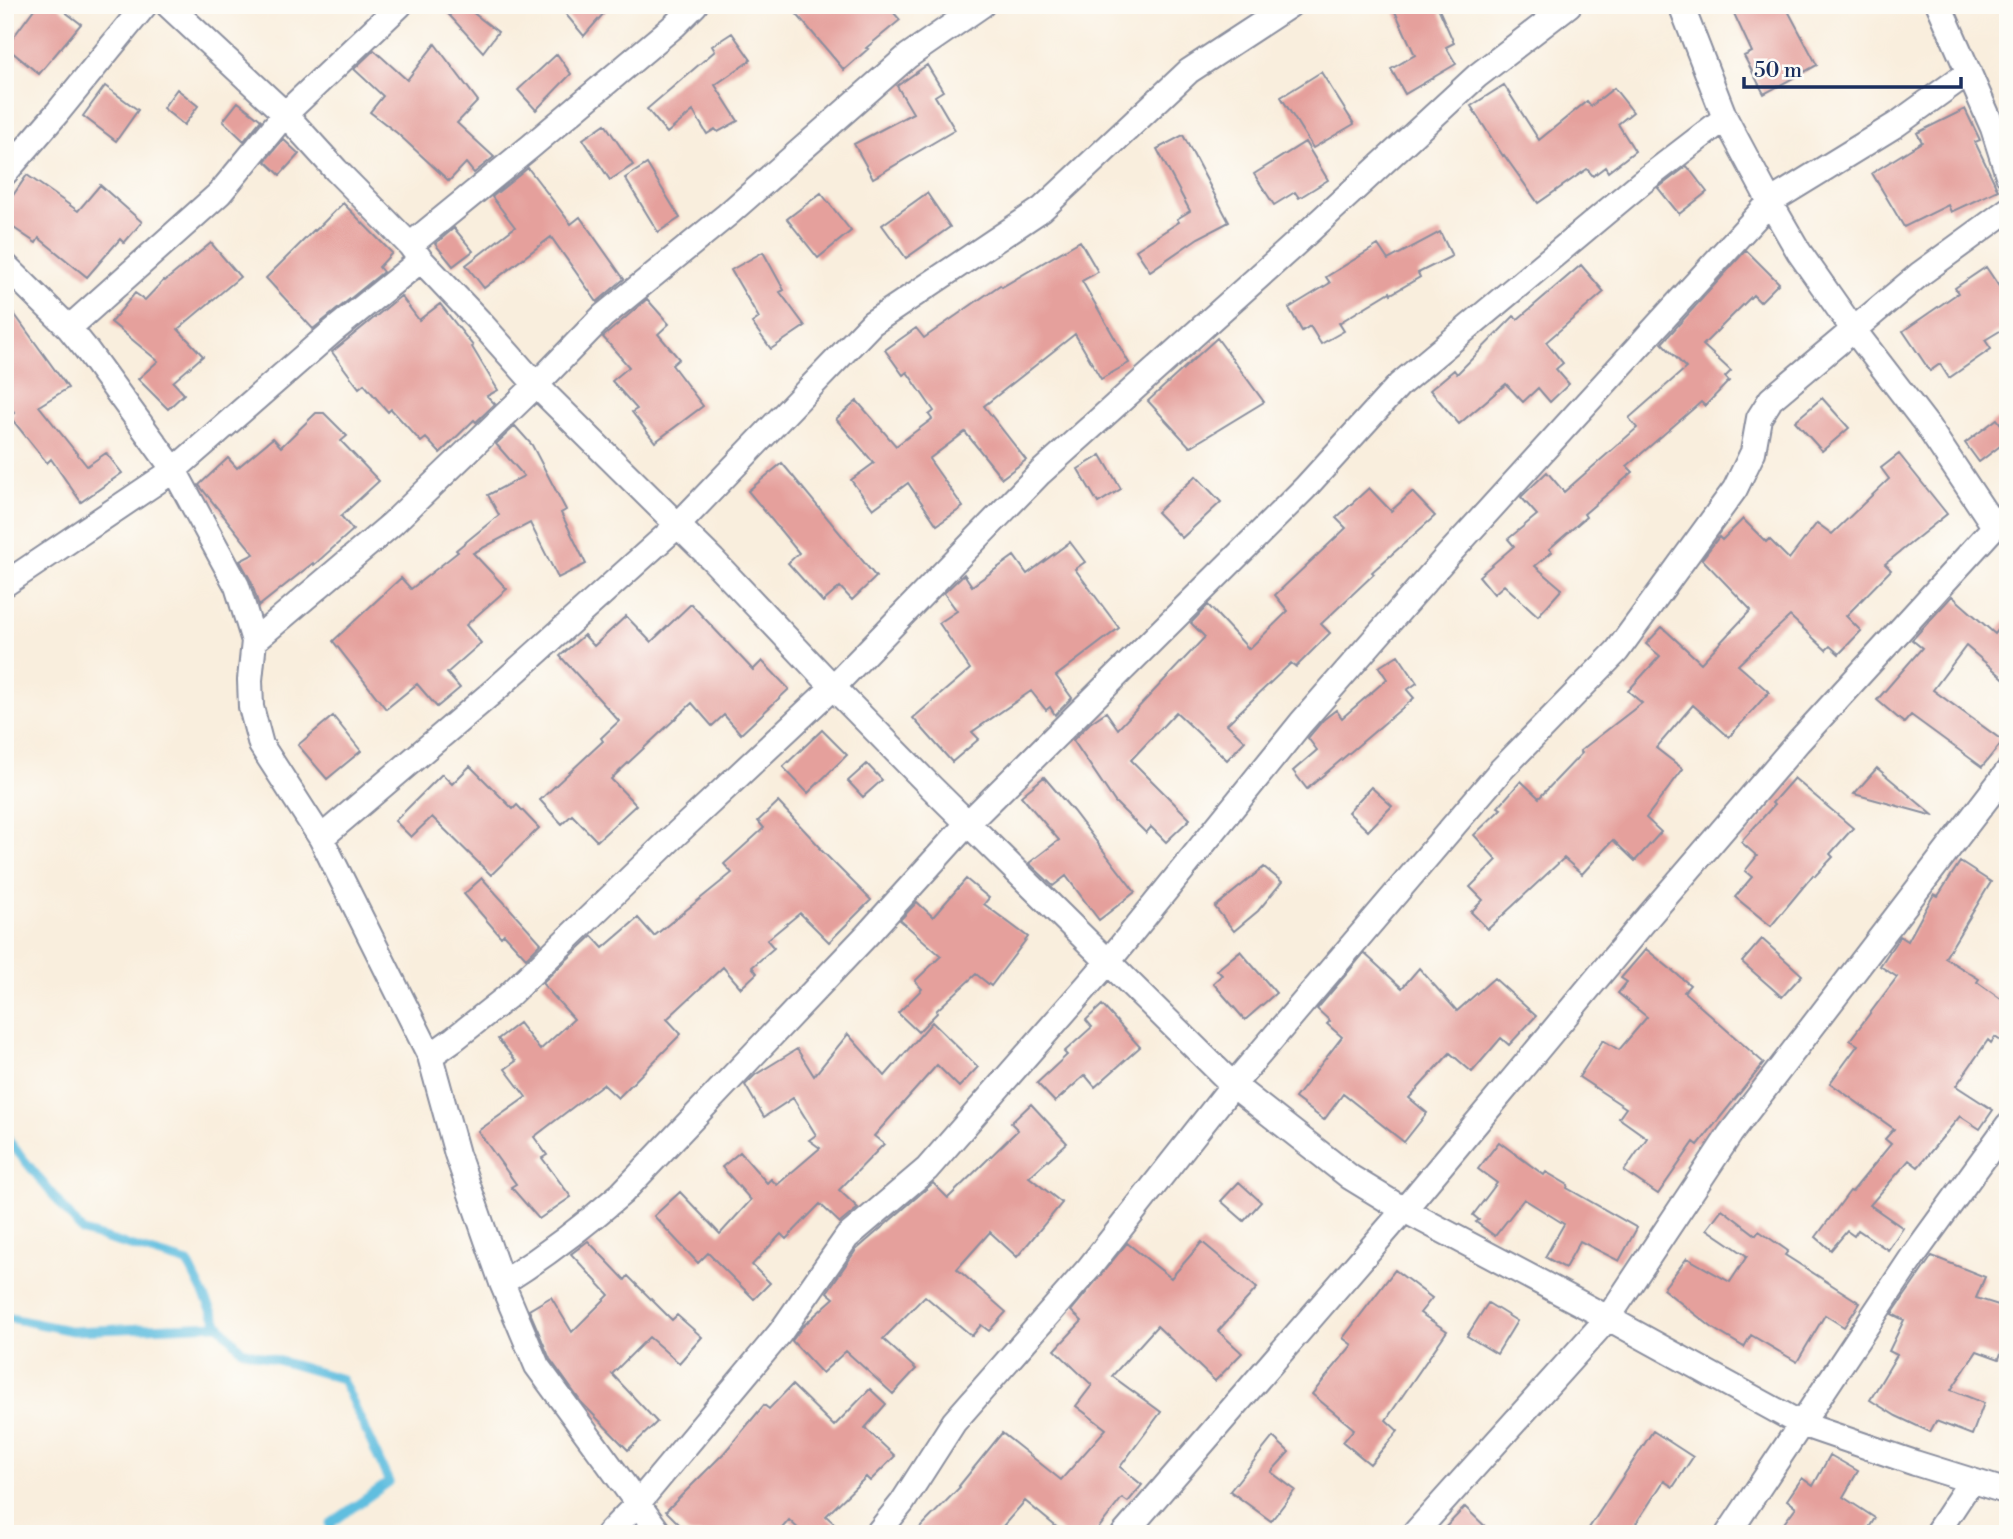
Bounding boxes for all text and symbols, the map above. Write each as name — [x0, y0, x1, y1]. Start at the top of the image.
scale bar — [1744, 46, 1960, 90]
text: 50 m — [1754, 58, 1802, 84]

